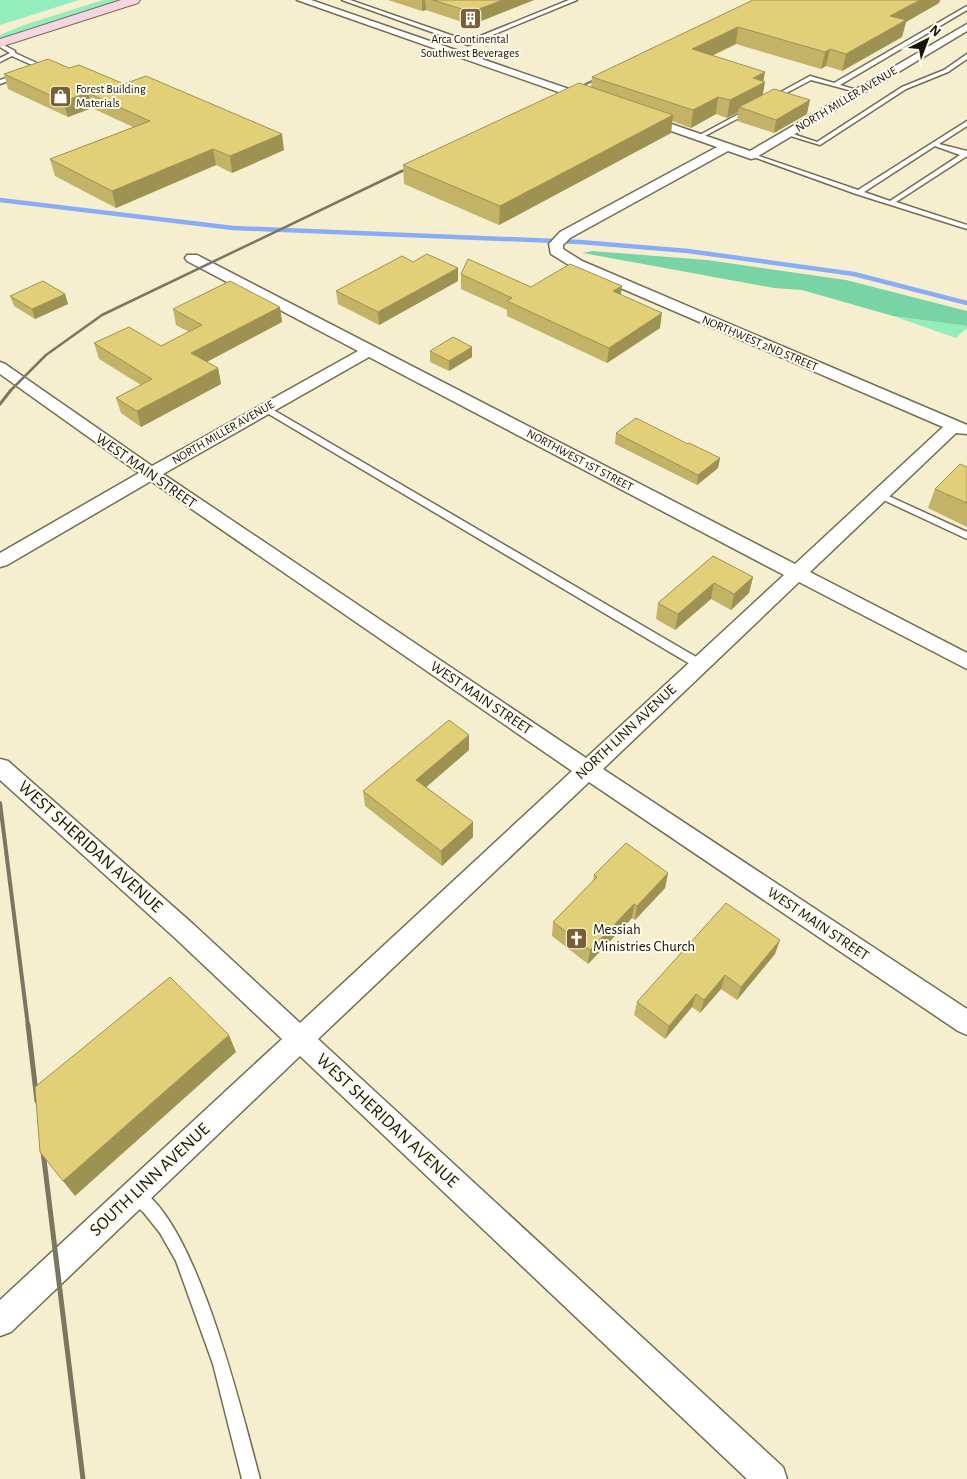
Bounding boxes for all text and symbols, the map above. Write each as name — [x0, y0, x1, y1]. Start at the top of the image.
building icon: Arca Continental Southwest Beverages — [458, 6, 482, 30]
north arrow — [902, 15, 952, 65]
text: N — [927, 23, 943, 40]
place label: Arca Continental Southwest Beverages — [421, 33, 519, 59]
street label: NORTH MILLER AVENUE — [793, 64, 899, 134]
place label: Forest Building Materials — [76, 83, 146, 109]
shop icon: Forest Building Materials — [48, 84, 72, 108]
street label: NORTHWEST 2ND STREET — [700, 313, 820, 373]
street label: NORTH MILLER AVENUE — [170, 398, 276, 466]
street label: NORTHWEST 1ST STREET — [525, 427, 635, 493]
street label: WEST MAIN STREET — [93, 431, 200, 512]
street label: WEST MAIN STREET — [428, 659, 535, 738]
street label: NORTH LINN AVENUE — [573, 682, 679, 782]
street label: WEST SHERIDAN AVENUE — [14, 778, 166, 917]
street label: WEST MAIN STREET — [765, 885, 872, 964]
place label: Messiah Ministries Church — [593, 922, 695, 954]
church icon: Messiah Ministries Church — [565, 926, 589, 950]
street label: WEST SHERIDAN AVENUE — [312, 1051, 462, 1192]
street label: SOUTH LINN AVENUE — [87, 1120, 214, 1240]

